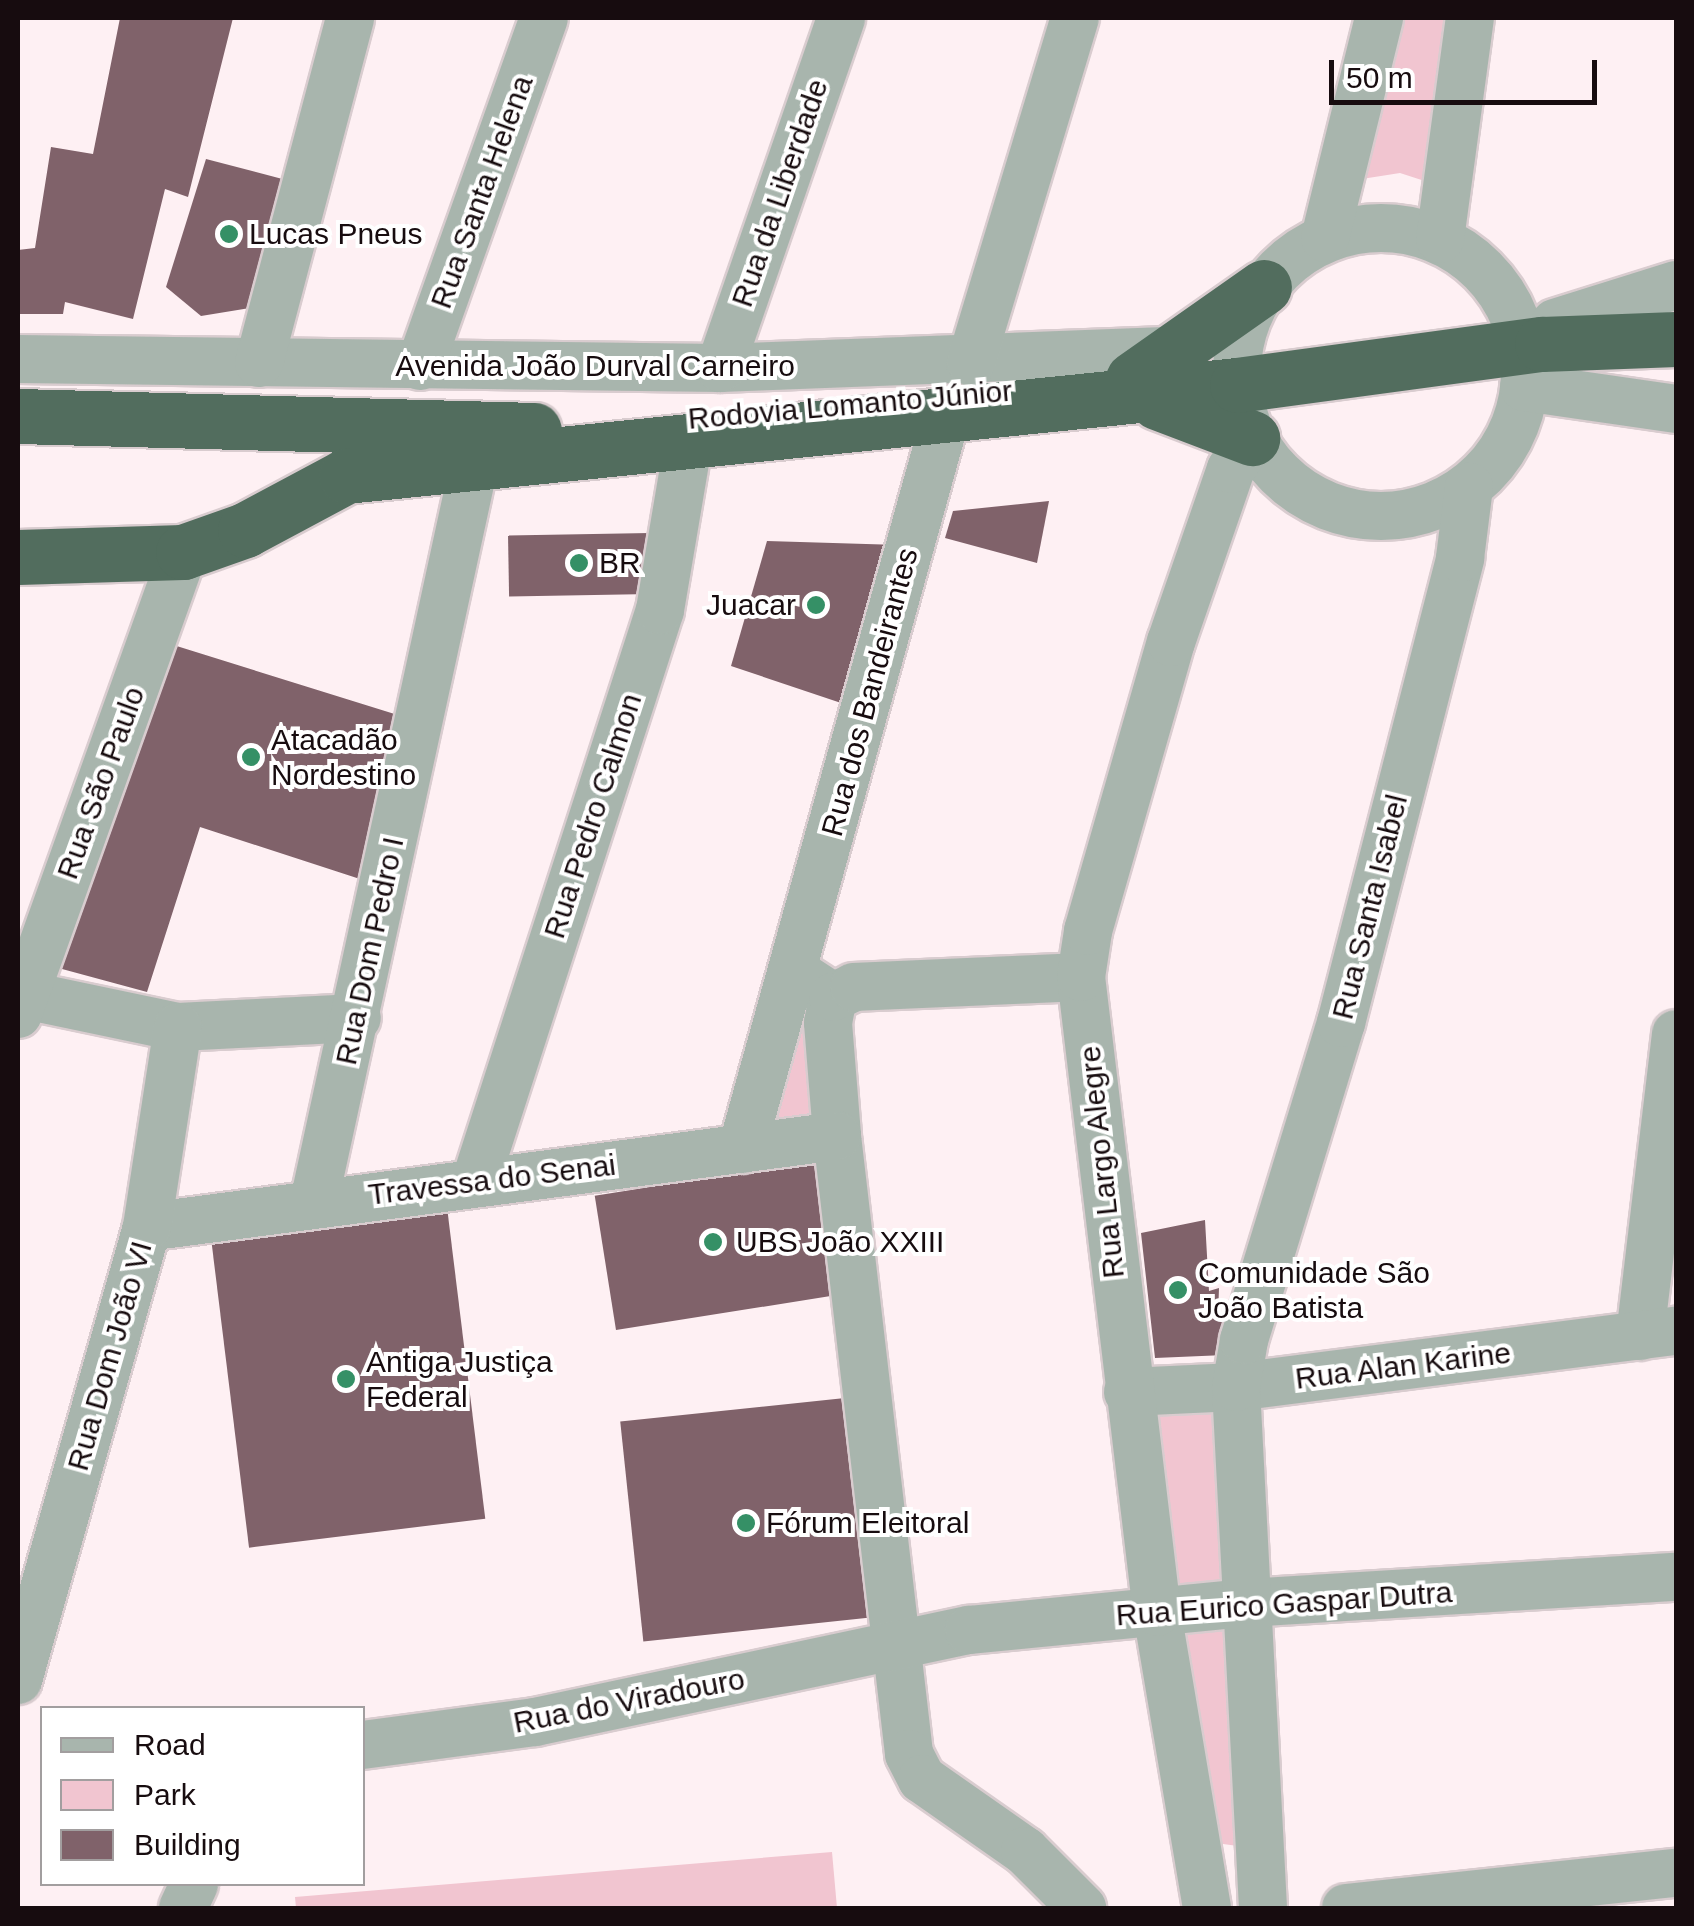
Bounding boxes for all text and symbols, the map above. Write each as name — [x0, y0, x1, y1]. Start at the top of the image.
scale bar — [1334, 40, 1602, 102]
text: 50 m — [1346, 61, 1413, 94]
street label: Rua Santa Helena — [423, 71, 541, 313]
street label: Rua da Liberdade — [724, 74, 836, 312]
place label: Lucas Pneus — [249, 216, 422, 252]
marker: Lucas Pneus — [218, 223, 240, 245]
street label: Avenida João Durval Carneiro — [395, 348, 795, 384]
street label: Rodovia Lomanto Júnior — [686, 373, 1014, 437]
street label: Rua dos Bandeirantes — [814, 544, 926, 840]
place label: BR — [599, 545, 641, 581]
marker: BR — [568, 552, 590, 574]
place label: Juacar — [706, 587, 796, 623]
marker: Juacar — [805, 594, 827, 616]
street label: Rua São Paulo — [50, 682, 152, 884]
street label: Rua Pedro Calmon — [536, 689, 650, 943]
place label: Atacadão Nordestino — [271, 722, 416, 792]
marker: Atacadão Nordestino — [240, 746, 262, 768]
street label: Rua Santa Isabel — [1325, 791, 1415, 1023]
street label: Rua Dom Pedro I — [328, 834, 412, 1068]
street label: Rua Largo Alegre — [1072, 1043, 1132, 1281]
street label: Travessa do Senai — [366, 1147, 618, 1213]
place label: UBS João XXIII — [736, 1224, 944, 1260]
marker: UBS João XXIII — [700, 1229, 726, 1255]
street label: Rua Dom João VI — [60, 1237, 160, 1475]
place label: Comunidade São João Batista — [1198, 1255, 1430, 1326]
marker: Comunidade São João Batista — [1167, 1279, 1189, 1301]
street label: Rua Alan Karine — [1292, 1335, 1514, 1397]
place label: Antiga Justiça Federal — [366, 1344, 553, 1414]
marker: Antiga Justiça Federal — [335, 1368, 357, 1390]
place label: Fórum Eleitoral — [766, 1505, 969, 1541]
marker: Fórum Eleitoral — [735, 1512, 757, 1534]
street label: Rua Eurico Gaspar Dutra — [1115, 1574, 1453, 1634]
street label: Rua do Viradouro — [510, 1661, 748, 1741]
legend — [40, 1706, 365, 1886]
text: Road — [134, 1728, 206, 1761]
text: Park — [134, 1778, 196, 1811]
text: Building — [134, 1828, 241, 1861]

